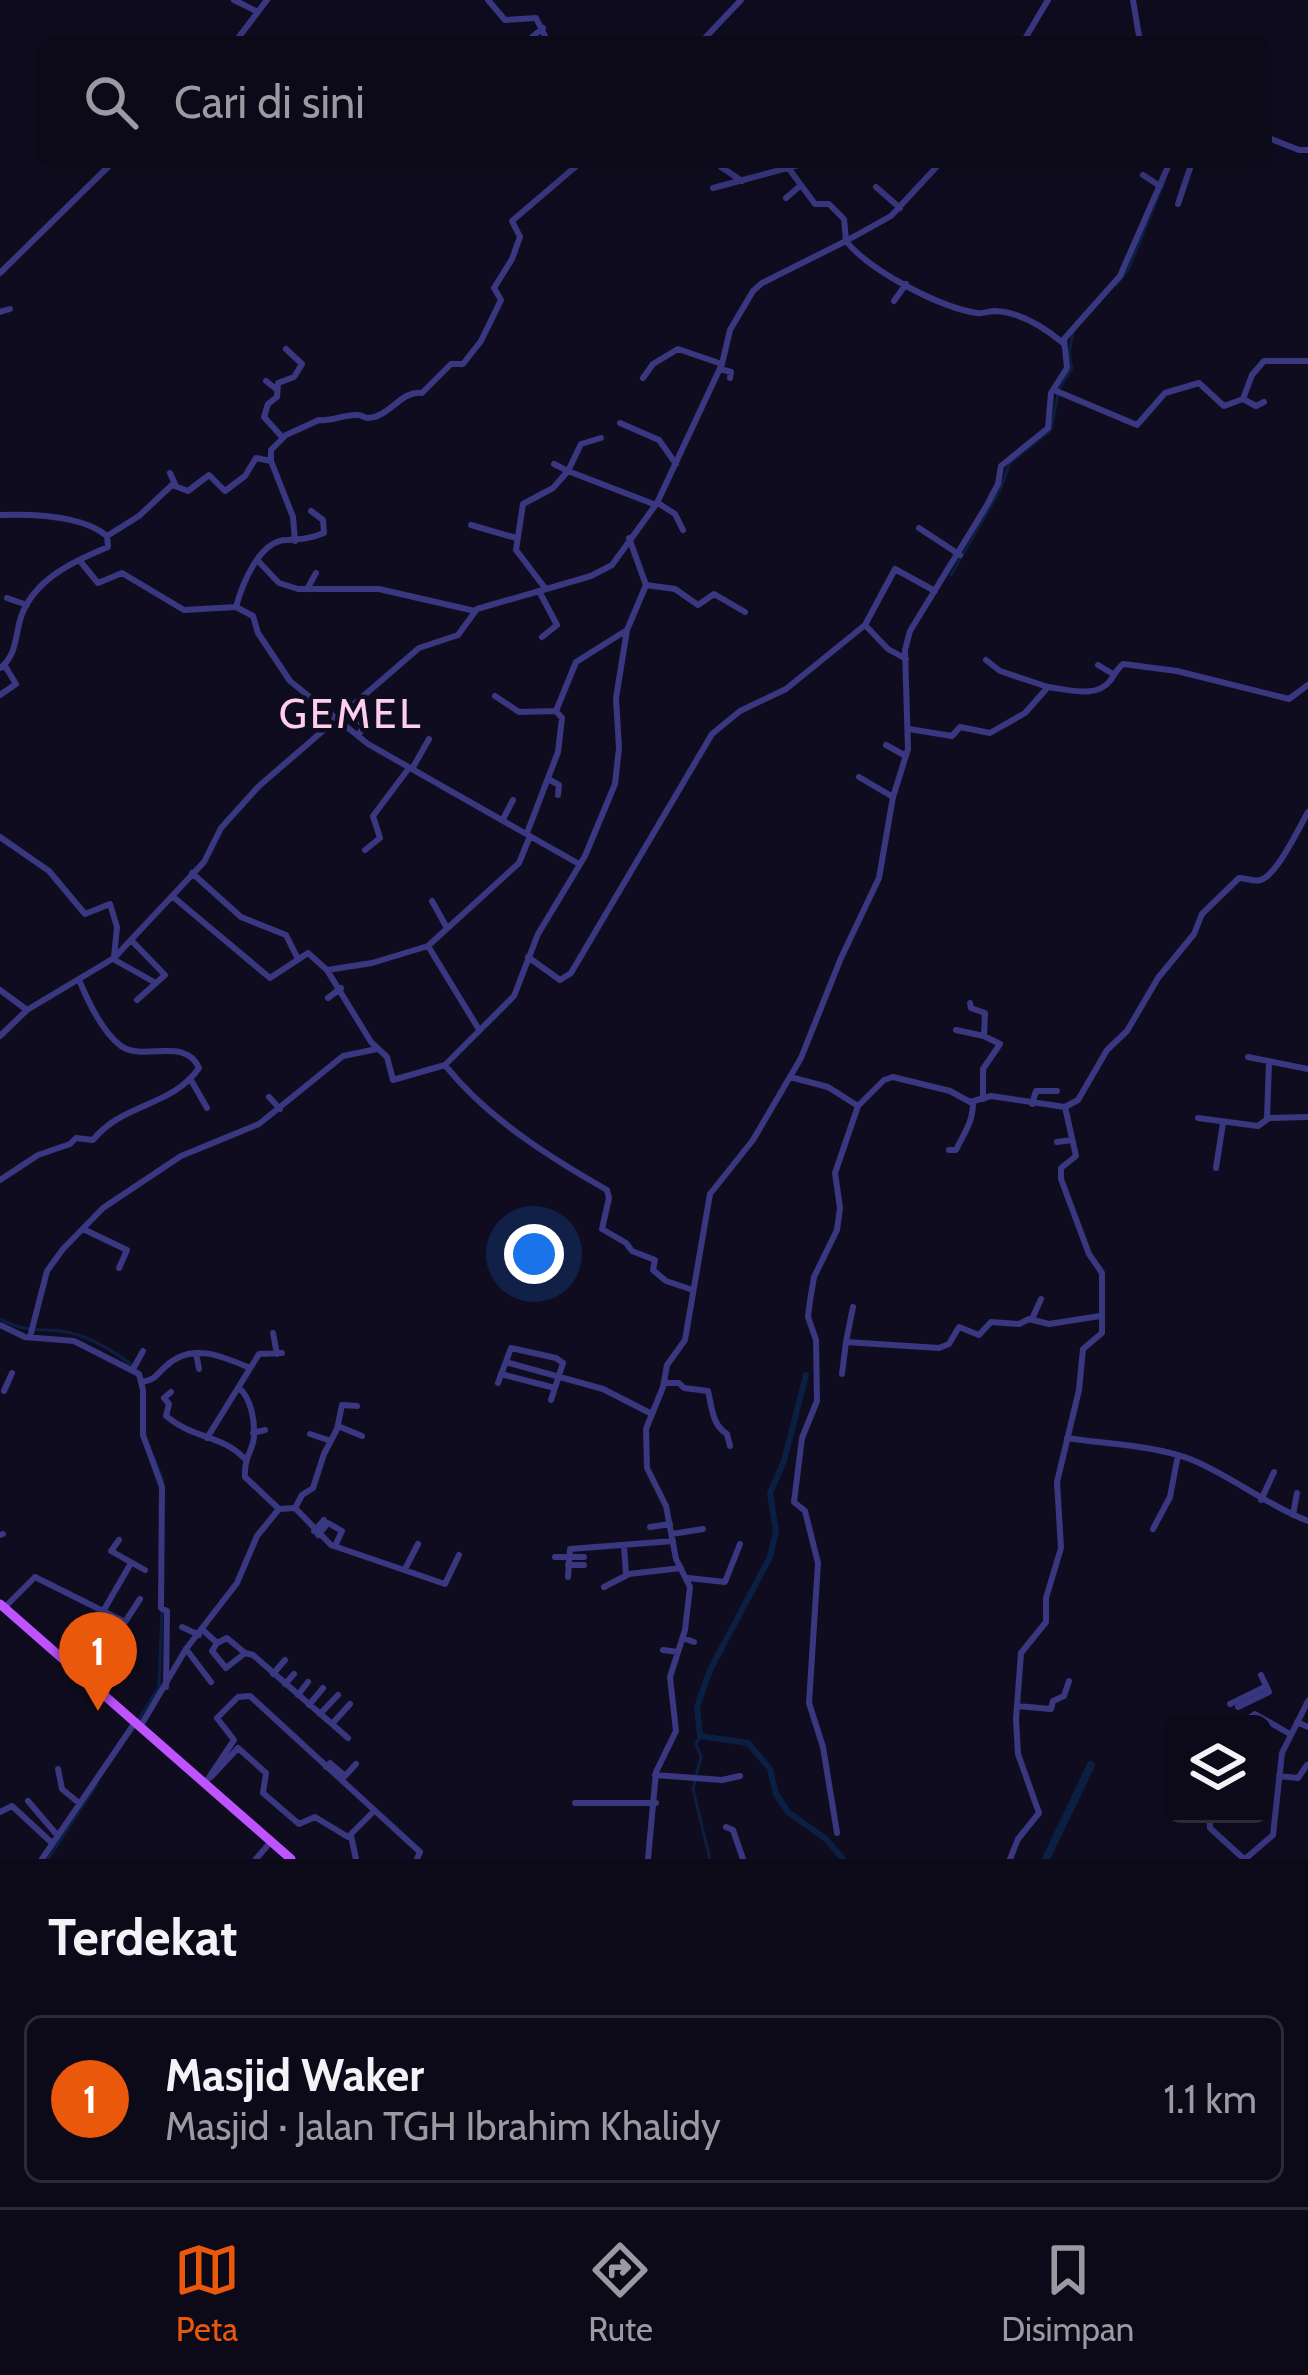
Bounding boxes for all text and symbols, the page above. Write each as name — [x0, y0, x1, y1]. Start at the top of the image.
search box — [36, 36, 1272, 168]
icon: search — [78, 69, 144, 135]
text: Cari di sini — [174, 75, 365, 129]
district label: GEMEL — [279, 687, 423, 739]
your location — [504, 1224, 564, 1284]
pin: 1 — [59, 1612, 137, 1711]
map controls — [1164, 1715, 1272, 1823]
button: layers — [1164, 1715, 1272, 1823]
text: Terdekat — [48, 1906, 238, 1968]
text: Masjid Waker — [165, 2048, 424, 2102]
text: 1 — [83, 2075, 97, 2123]
text: 1.1 km — [1164, 2075, 1257, 2123]
text: Masjid · Jalan TGH Ibrahim Khalidy — [165, 2102, 721, 2150]
tab: Peta — [174, 2237, 240, 2349]
tab: Rute — [587, 2237, 653, 2349]
tab: Disimpan — [1001, 2237, 1134, 2349]

